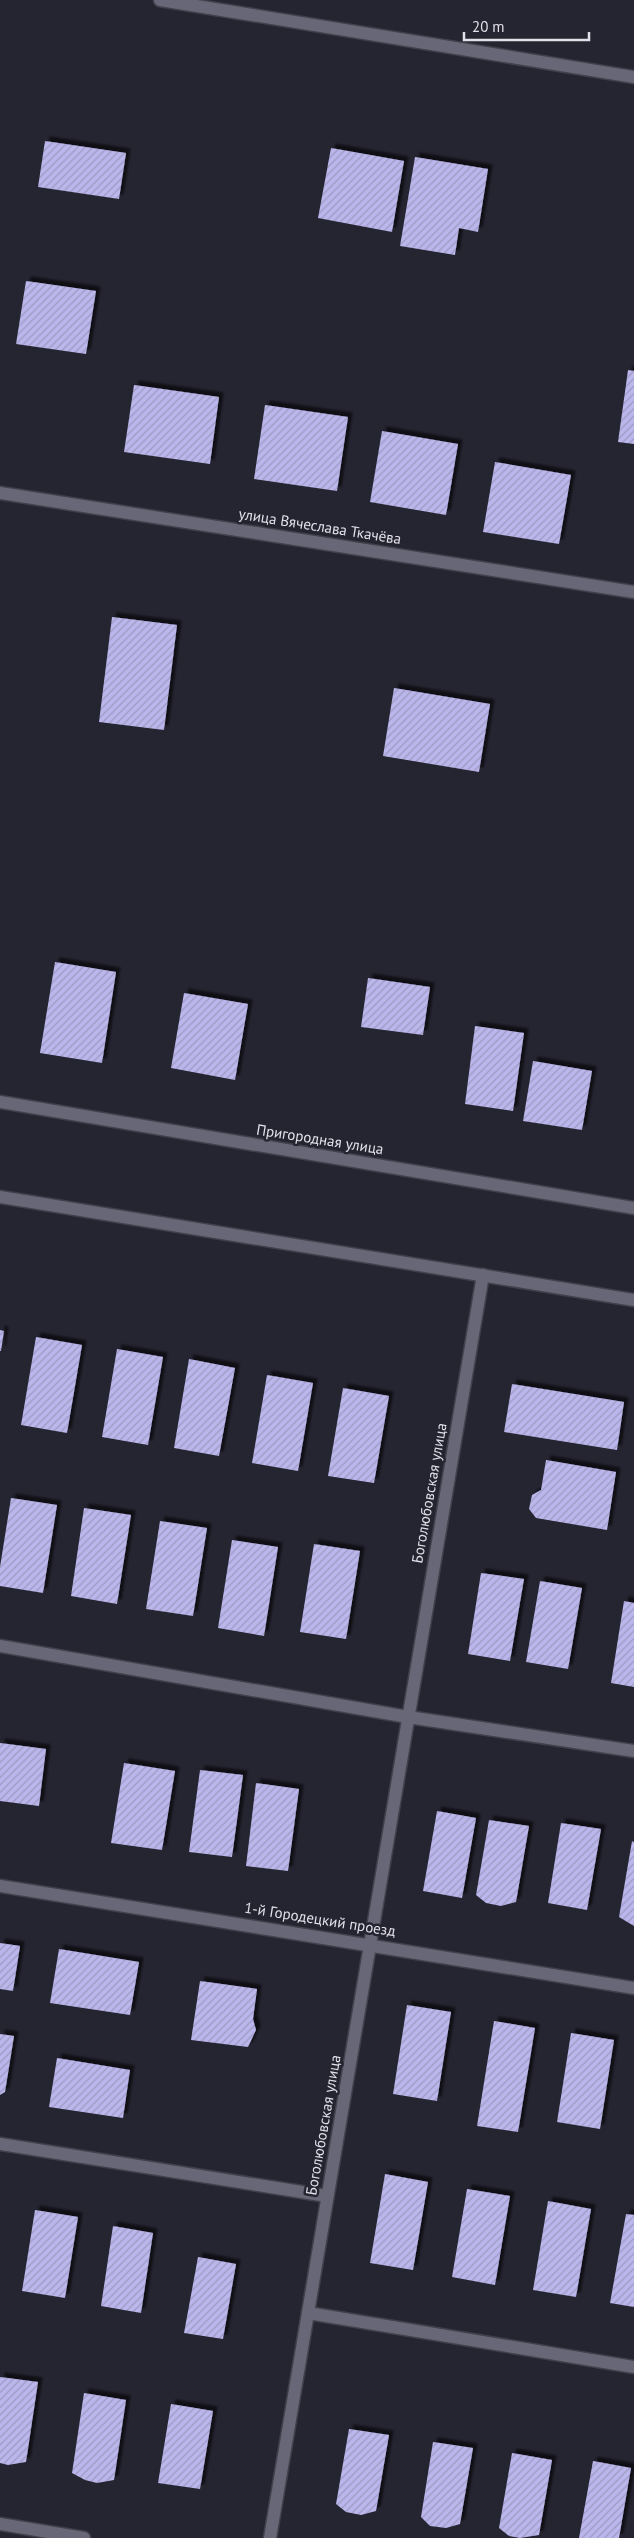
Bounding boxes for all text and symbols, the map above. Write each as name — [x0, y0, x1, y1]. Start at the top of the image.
scale bar — [464, 10, 589, 42]
text: 20 m — [472, 17, 505, 36]
street label: улица Вячеслава Ткачёва — [237, 504, 403, 548]
street label: Пригородная улица — [255, 1120, 385, 1158]
street label: Боголюбовская улица — [407, 1421, 451, 1565]
street label: 1-й Городецкий проезд — [243, 1898, 397, 1940]
street label: Боголюбовская улица — [301, 2053, 345, 2197]

